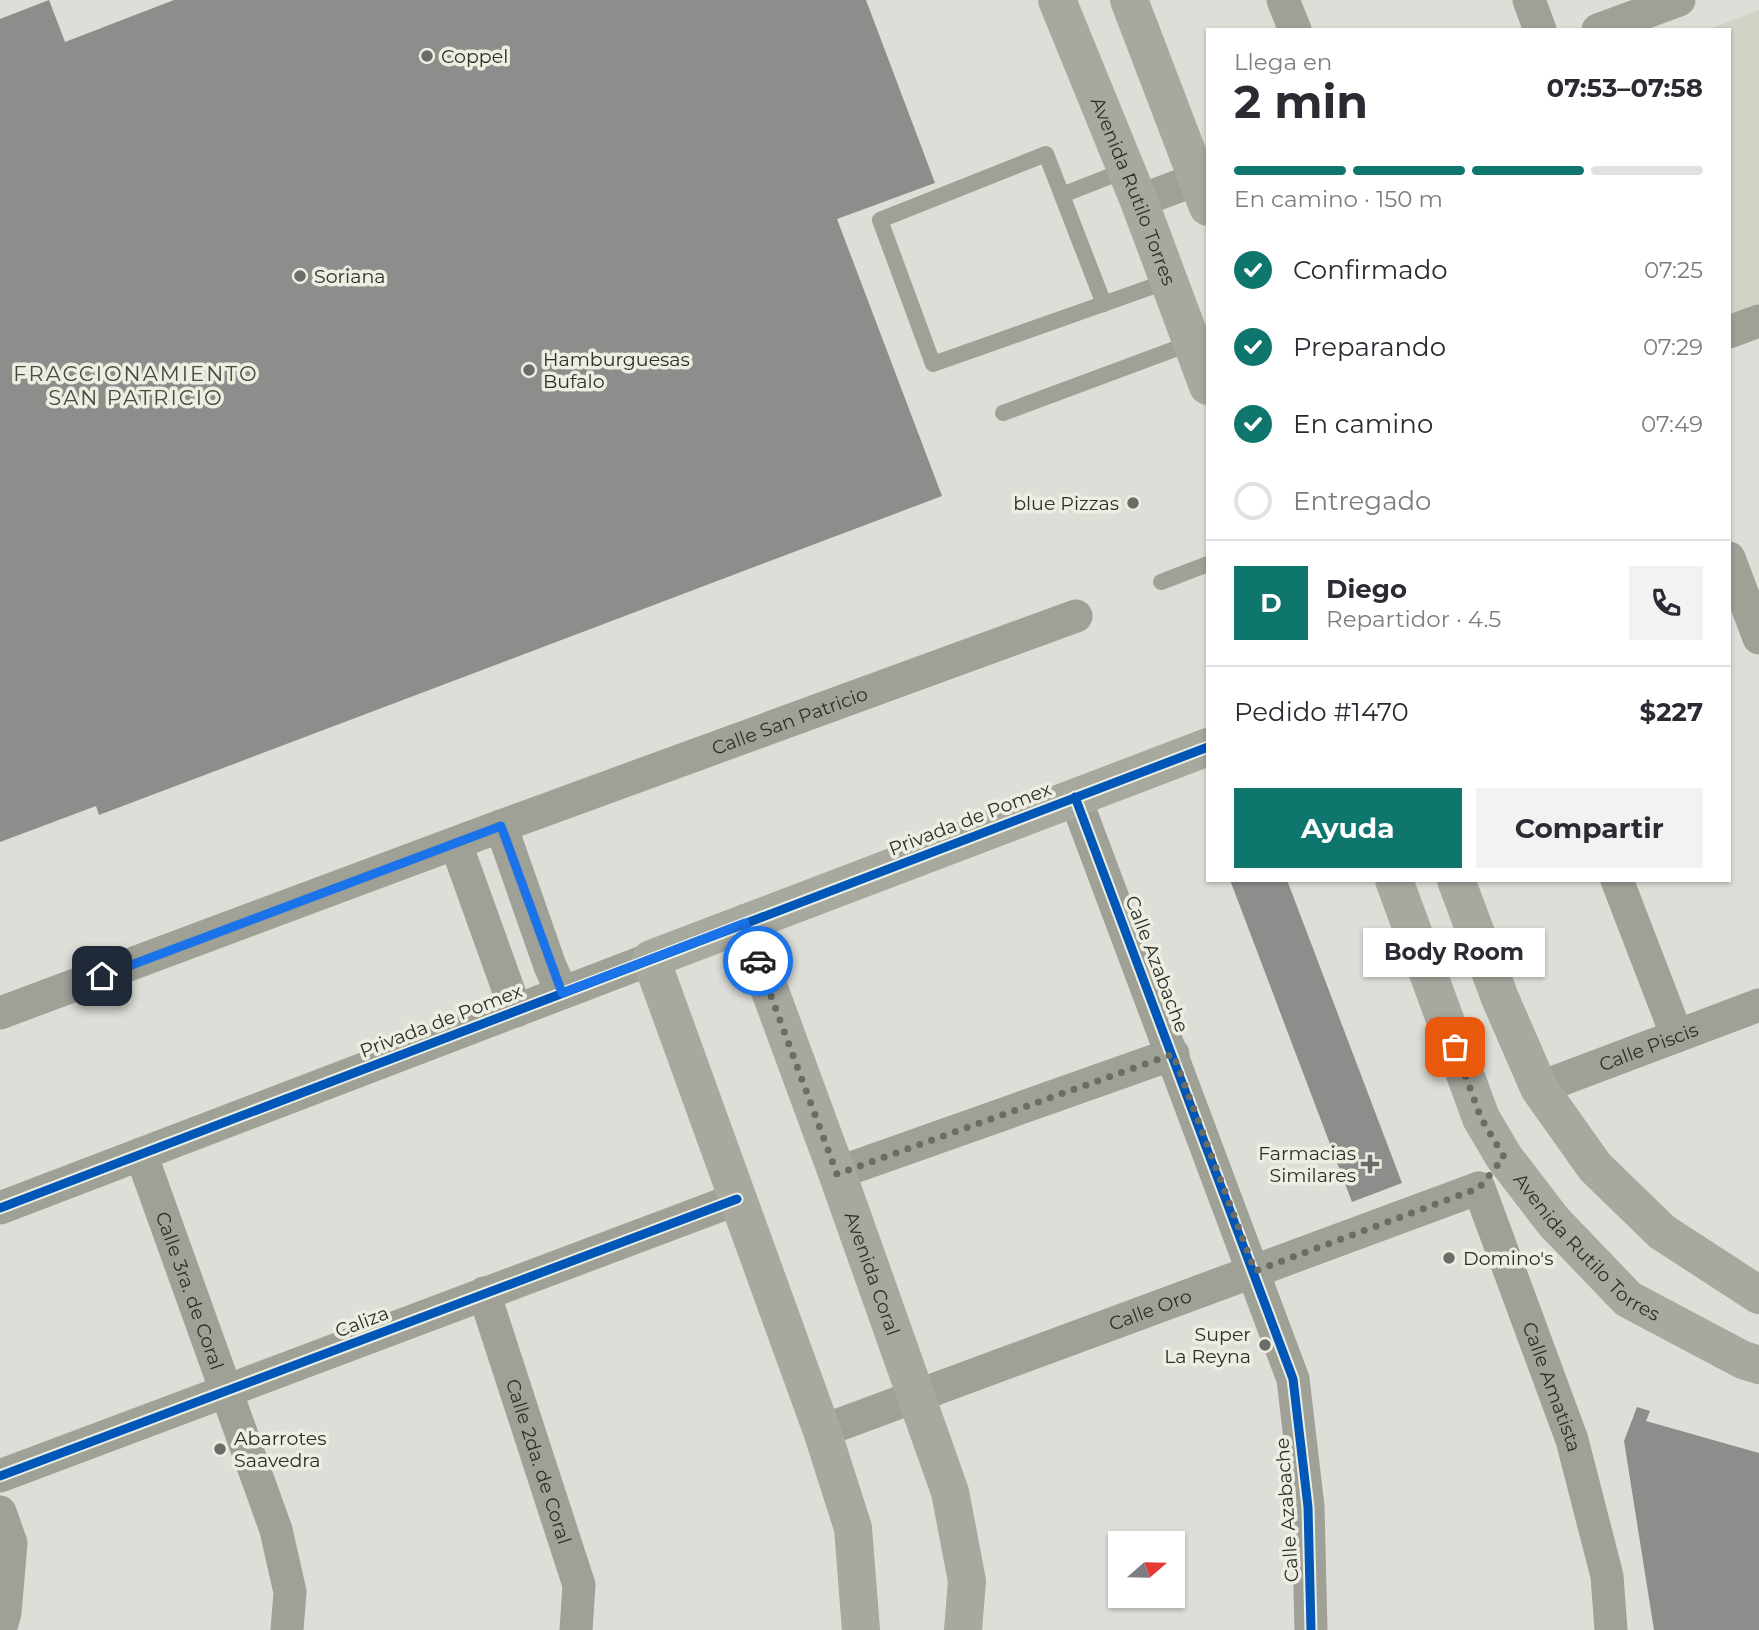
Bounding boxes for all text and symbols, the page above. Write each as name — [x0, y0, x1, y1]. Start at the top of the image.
place label: Coppel — [441, 45, 508, 68]
marker: Coppel — [419, 48, 435, 64]
text: Llega en — [1234, 48, 1332, 76]
text: 07:53–07:58 — [1547, 72, 1703, 104]
text: 2 min — [1234, 73, 1368, 130]
street label: Avenida Rutilo Torres — [1086, 94, 1181, 289]
text: En camino · 150 m — [1234, 185, 1443, 213]
icon: check — [1234, 251, 1272, 289]
text: Confirmado — [1293, 254, 1448, 286]
text: 07:25 — [1644, 256, 1703, 284]
place label: Soriana — [314, 265, 385, 288]
marker: Soriana — [292, 268, 308, 284]
icon: check — [1234, 328, 1272, 366]
text: Preparando — [1293, 331, 1446, 363]
text: 07:29 — [1643, 333, 1703, 361]
place label: Hamburguesas Bufalo — [543, 348, 690, 393]
district label: FRACCIONAMIENTO SAN PATRICIO — [13, 361, 259, 410]
marker: Hamburguesas Bufalo — [521, 362, 537, 378]
icon: check — [1234, 405, 1272, 443]
text: En camino — [1293, 408, 1433, 440]
text: 07:49 — [1641, 410, 1703, 438]
text: Entregado — [1293, 485, 1431, 517]
place label: blue Pizzas — [1013, 492, 1119, 515]
marker: blue Pizzas — [1125, 495, 1141, 511]
button: phone — [1629, 566, 1703, 640]
text: Diego — [1326, 573, 1407, 605]
text: D — [1260, 587, 1282, 619]
text: Repartidor · 4.5 — [1326, 605, 1501, 633]
street label: Calle San Patricio — [708, 682, 871, 760]
text: Pedido #1470 — [1234, 696, 1409, 728]
text: $227 — [1640, 696, 1703, 728]
street label: Privada de Pomex — [886, 777, 1054, 861]
button: Ayuda — [1234, 788, 1462, 868]
button: Compartir — [1476, 788, 1703, 868]
street label: Calle Azabache — [1120, 892, 1194, 1036]
courier — [723, 926, 793, 996]
callout: Body Room — [1364, 928, 1546, 977]
text: Body Room — [1384, 938, 1524, 966]
icon: car — [739, 942, 777, 980]
pin — [72, 946, 132, 1006]
icon: home — [83, 957, 121, 995]
street label: Privada de Pomex — [357, 979, 525, 1063]
pin — [1425, 1017, 1485, 1077]
street label: Calle Piscis — [1596, 1018, 1701, 1076]
icon: bag — [1436, 1028, 1474, 1066]
place label: Farmacias Similares — [1258, 1142, 1356, 1187]
marker: Farmacias Similares — [1362, 1156, 1378, 1172]
street label: Avenida Rutilo Torres — [1509, 1168, 1664, 1325]
street label: Calle 3ra. de Coral — [151, 1208, 229, 1373]
street label: Avenida Coral — [840, 1208, 905, 1339]
place label: Domino's — [1463, 1247, 1553, 1270]
marker: Domino's — [1441, 1250, 1457, 1266]
street label: Calle Oro — [1106, 1284, 1195, 1335]
street label: Caliza — [332, 1301, 392, 1343]
street label: Calle Amatista — [1518, 1319, 1586, 1454]
place label: Super La Reyna — [1164, 1323, 1251, 1368]
marker: Super La Reyna — [1257, 1337, 1273, 1353]
street label: Calle 2da. de Coral — [501, 1376, 576, 1547]
place label: Abarrotes Saavedra — [234, 1427, 327, 1472]
street label: Calle Azabache — [1270, 1437, 1304, 1583]
marker: Abarrotes Saavedra — [212, 1441, 228, 1457]
north arrow — [1108, 1531, 1185, 1608]
map controls — [1108, 1531, 1185, 1608]

